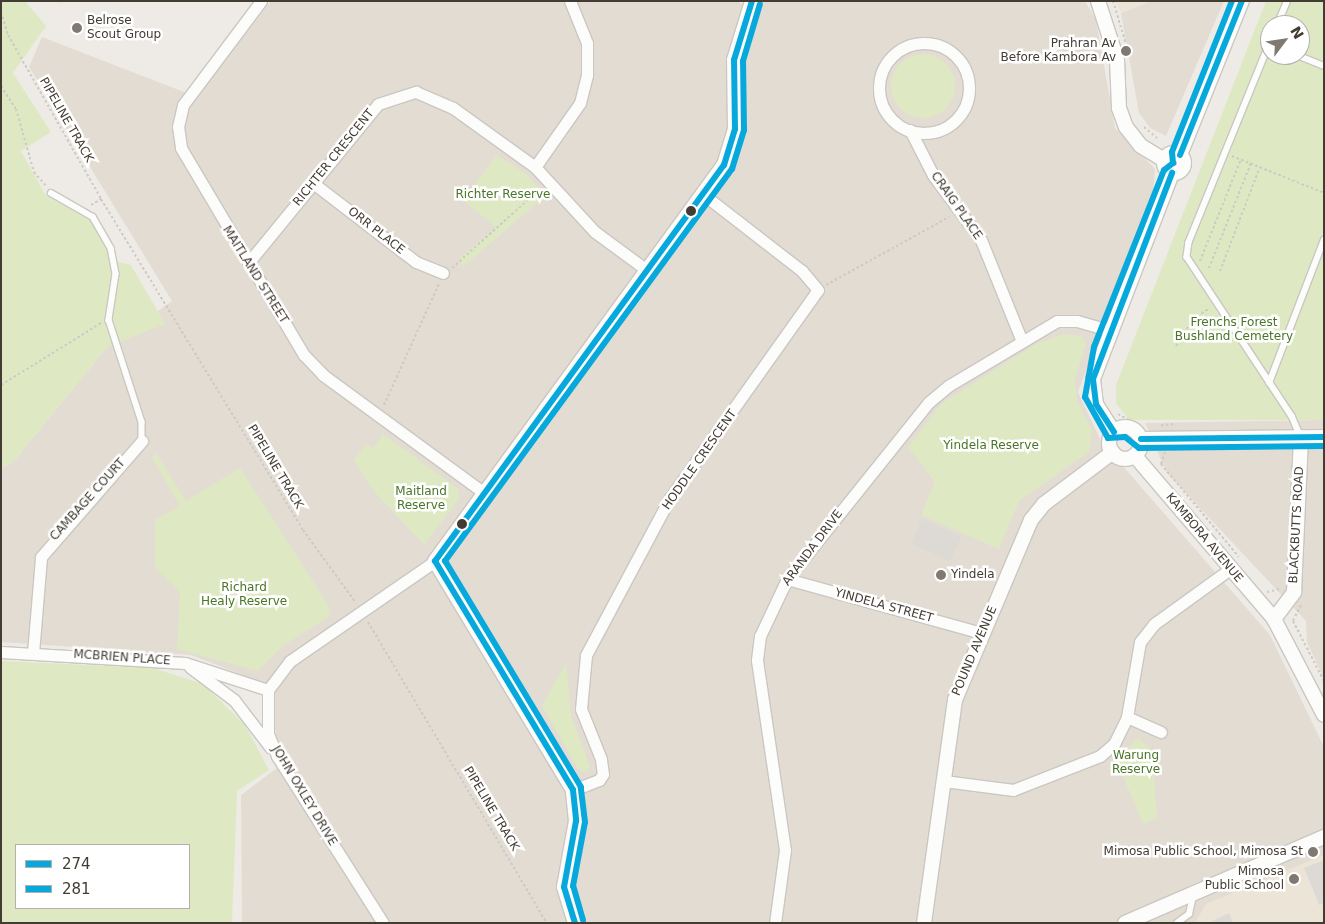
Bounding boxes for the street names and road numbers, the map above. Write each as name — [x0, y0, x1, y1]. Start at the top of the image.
street label: PIPELINE TRACK — [36, 75, 96, 165]
street label: RICHTER CRESCENT — [290, 107, 378, 209]
street label: CRAIG PLACE — [927, 169, 985, 243]
street label: ORR PLACE — [345, 204, 407, 258]
street label: MAITLAND STREET — [219, 224, 291, 326]
street label: HODDLE CRESCENT — [660, 407, 740, 513]
street label: PIPELINE TRACK — [244, 422, 306, 512]
street label: CAMBAGE COURT — [47, 456, 129, 544]
street label: BLACKBUTTS ROAD — [1287, 466, 1307, 584]
street label: KAMBORA AVENUE — [1162, 490, 1246, 586]
street label: ARANDA DRIVE — [780, 507, 846, 589]
street label: YINDELA STREET — [833, 586, 935, 626]
street label: POUND AVENUE — [950, 604, 1000, 698]
street label: MCBRIEN PLACE — [73, 647, 171, 669]
street label: JOHN OXLEY DRIVE — [268, 743, 340, 849]
street label: PIPELINE TRACK — [460, 764, 522, 854]

